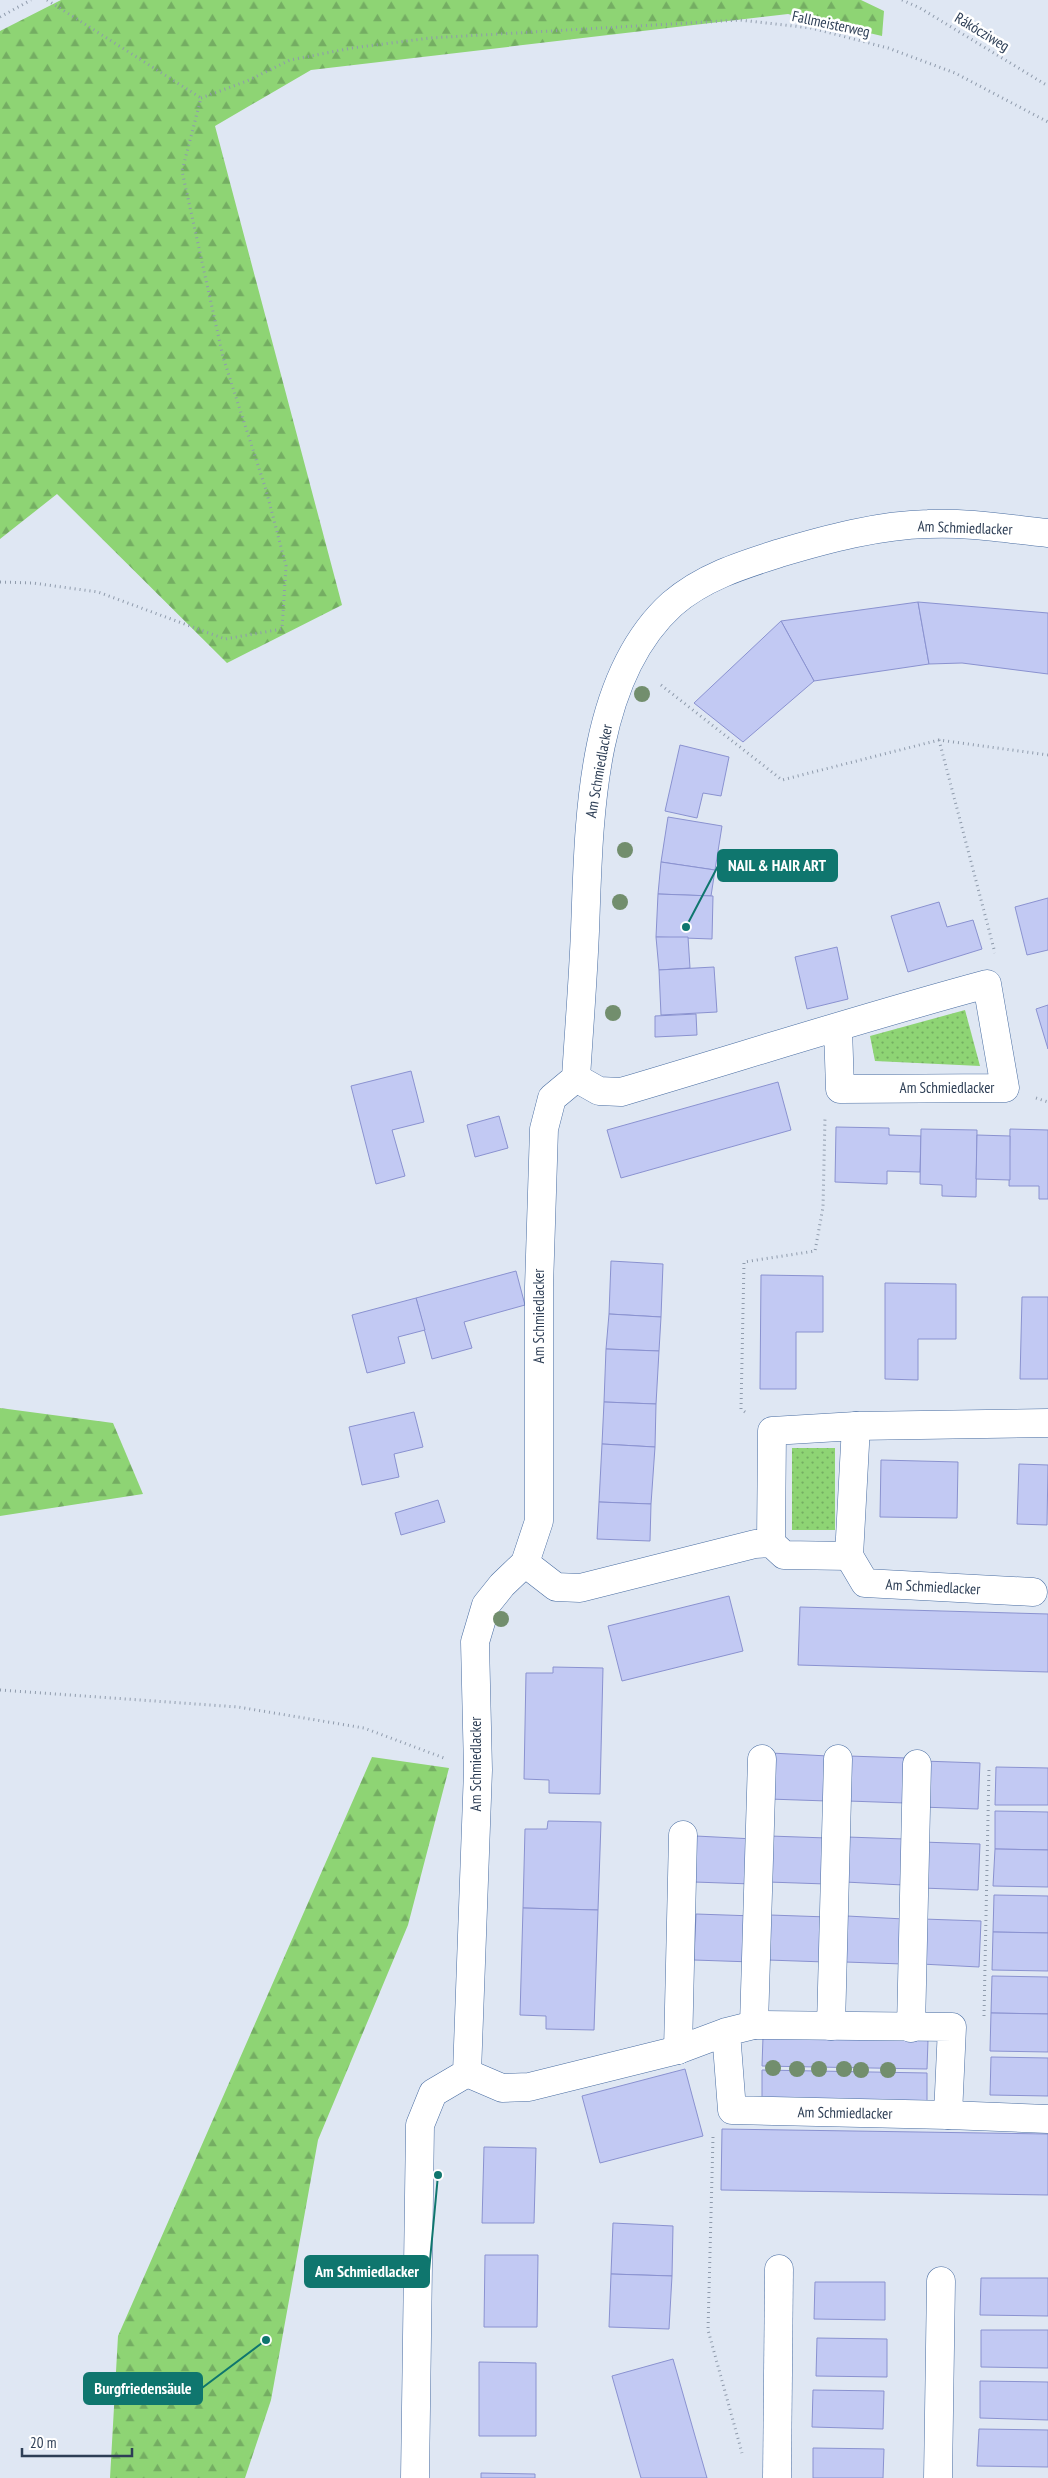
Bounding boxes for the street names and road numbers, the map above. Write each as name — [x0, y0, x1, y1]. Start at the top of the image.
street label: Fallmeisterweg — [790, 6, 872, 41]
street label: Rákócziweg — [951, 8, 1013, 55]
street label: Am Schmiedlacker — [917, 516, 1014, 539]
street label: Am Schmiedlacker — [581, 722, 616, 819]
street label: Am Schmiedlacker — [900, 1078, 995, 1097]
street label: Am Schmiedlacker — [529, 1268, 548, 1363]
street label: Am Schmiedlacker — [885, 1575, 982, 1599]
street label: Am Schmiedlacker — [466, 1716, 485, 1811]
street label: Am Schmiedlacker — [797, 2102, 894, 2123]

